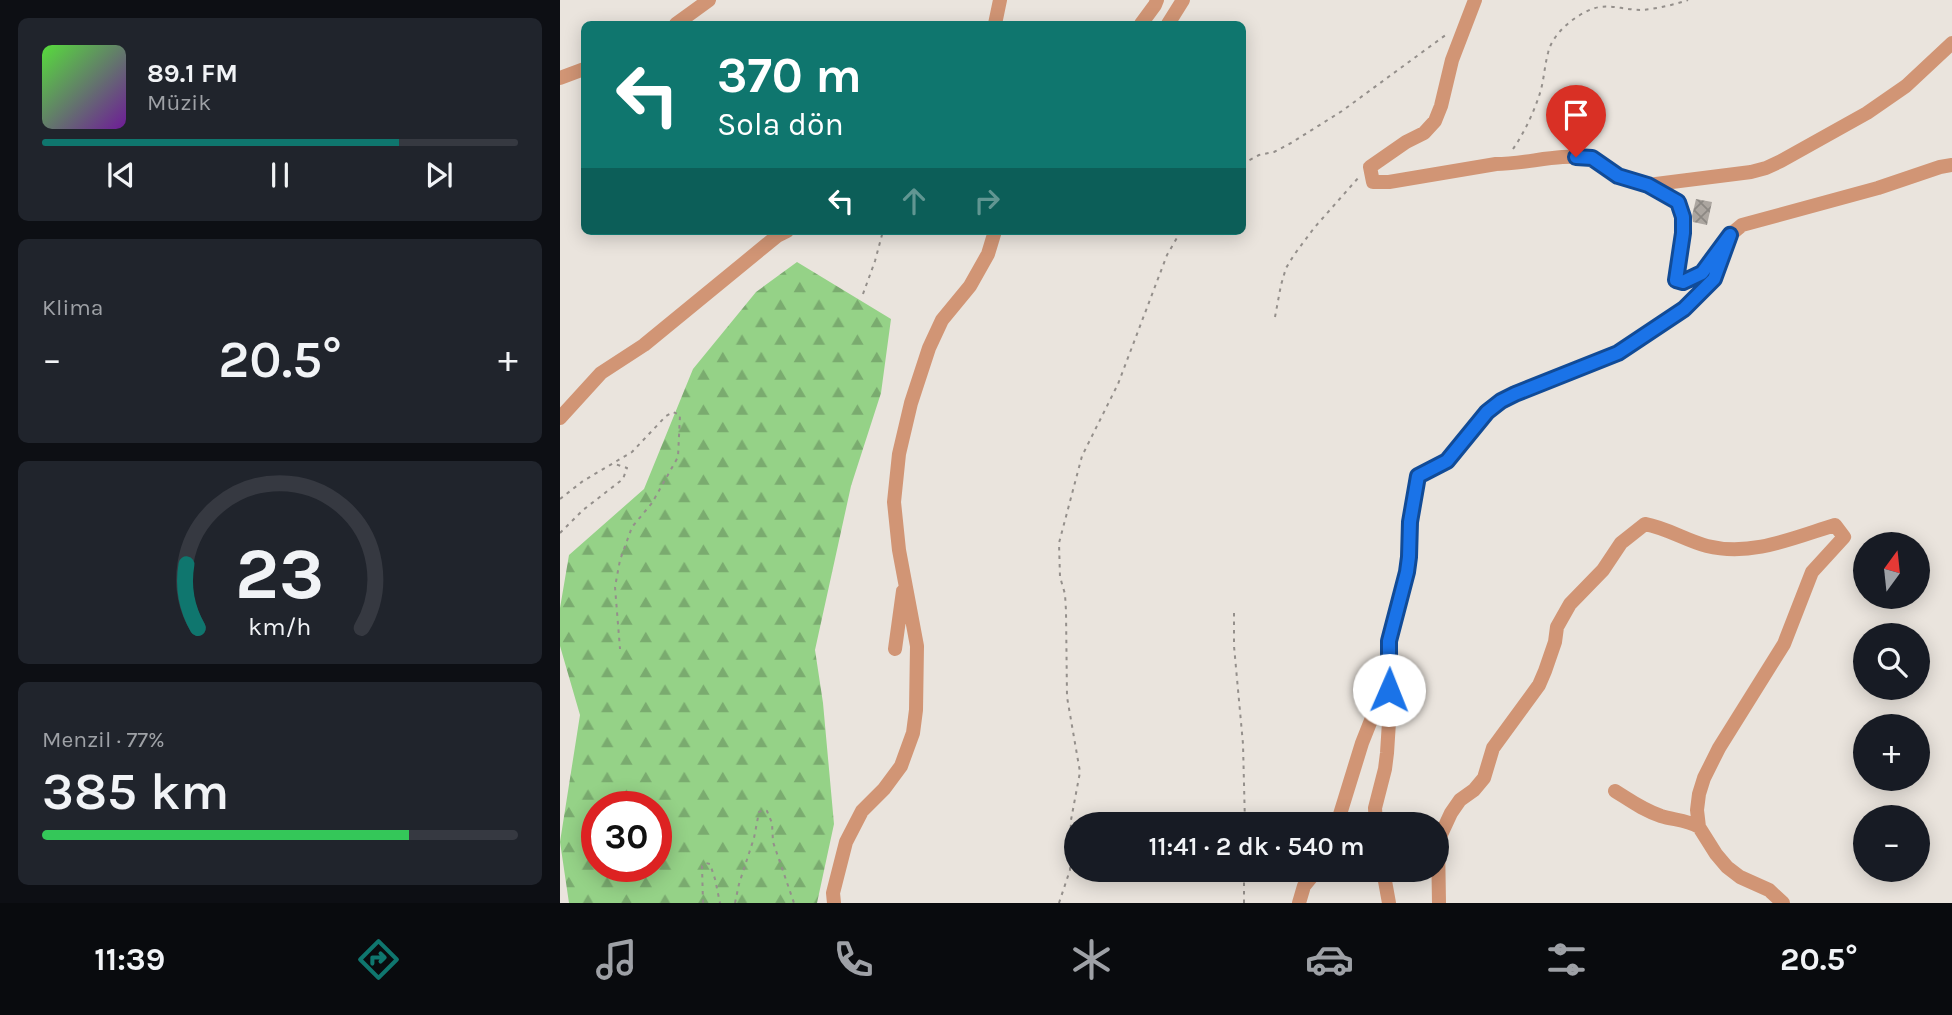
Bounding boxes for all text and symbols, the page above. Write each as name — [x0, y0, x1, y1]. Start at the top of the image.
text: 370 m — [717, 47, 862, 104]
icon: left — [602, 49, 693, 140]
text: 89.1 FM — [147, 58, 238, 89]
pin — [1546, 85, 1606, 157]
text: Müzik — [147, 89, 211, 116]
icon: arrive — [1557, 96, 1595, 134]
text: Sola dön — [717, 106, 844, 143]
icon: previous — [102, 156, 140, 194]
icon: pause — [261, 156, 299, 194]
icon: next — [420, 156, 458, 194]
icon: left — [822, 182, 860, 220]
icon: ahead — [895, 182, 933, 220]
icon: right — [968, 182, 1006, 220]
text: Klima — [42, 294, 103, 321]
text: 20.5° — [218, 329, 342, 390]
text: − — [42, 337, 62, 382]
text: + — [498, 337, 518, 382]
text: 23 — [235, 532, 325, 617]
north arrow — [1853, 532, 1930, 609]
map controls — [1853, 532, 1930, 882]
text: km/h — [248, 612, 312, 641]
button: search — [1853, 623, 1930, 700]
position arrow — [1352, 653, 1426, 727]
button: + — [1853, 714, 1930, 791]
text: Menzil · 77% — [42, 726, 165, 753]
text: 385 km — [42, 761, 230, 822]
speed limit sign: 30 — [581, 791, 672, 882]
button: − — [1853, 805, 1930, 882]
text: 11:41 · 2 dk · 540 m — [1148, 831, 1365, 862]
icon: directions — [354, 935, 403, 984]
icon: music — [592, 935, 641, 984]
icon: phone — [829, 935, 878, 984]
icon: climate — [1067, 935, 1116, 984]
icon: car — [1305, 935, 1354, 984]
icon: filters — [1542, 935, 1591, 984]
text: 11:39 — [94, 941, 165, 978]
text: 20.5° — [1780, 941, 1858, 978]

